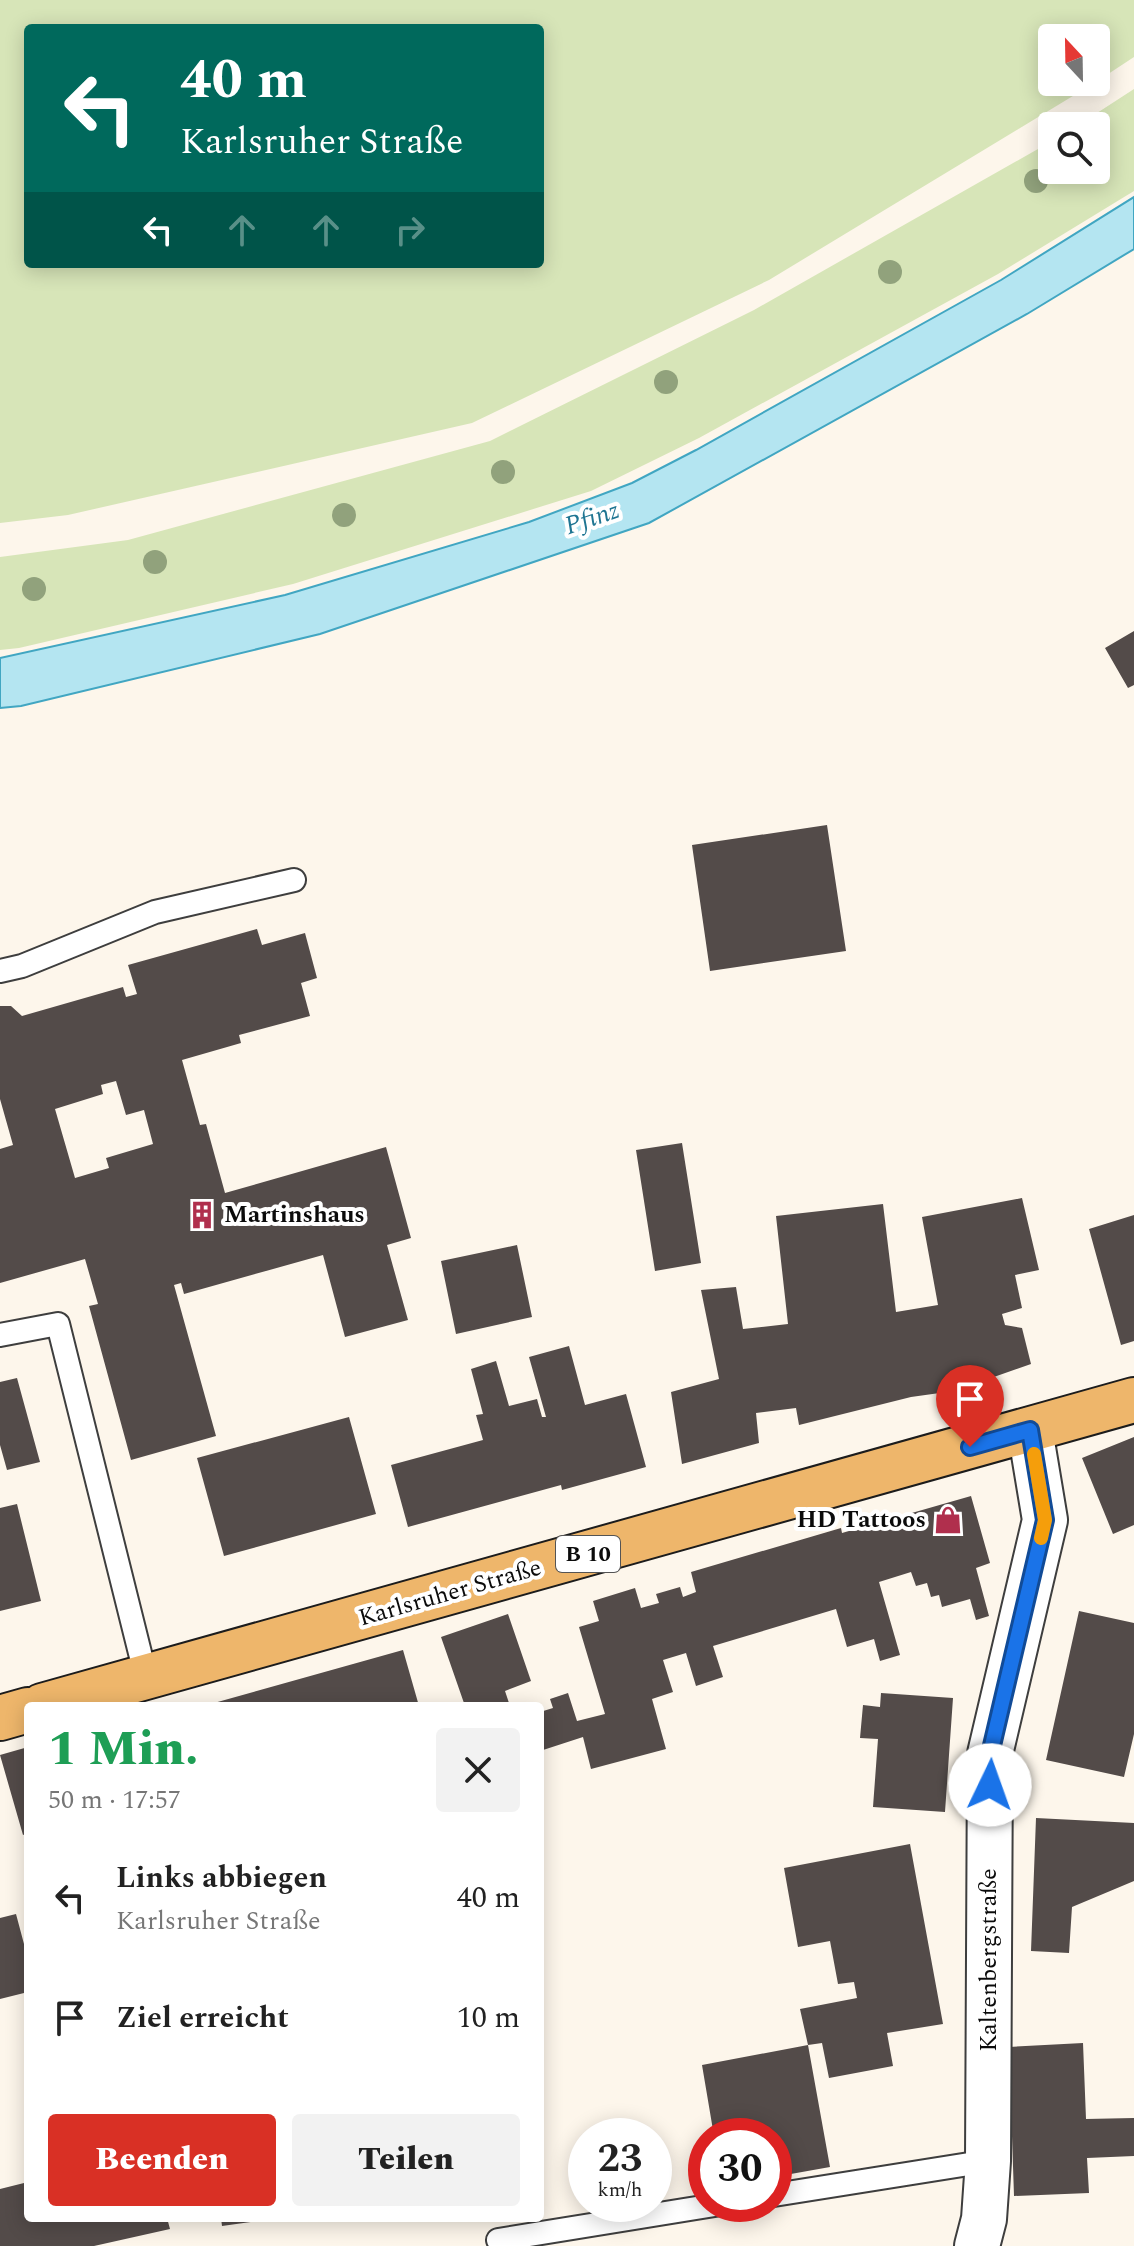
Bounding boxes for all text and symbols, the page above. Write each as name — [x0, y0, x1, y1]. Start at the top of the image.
north arrow — [1038, 24, 1110, 96]
map controls — [1038, 24, 1110, 184]
text: 40 m — [180, 38, 307, 123]
icon: left — [48, 56, 152, 160]
button: search — [1038, 112, 1110, 184]
text: Karlsruher Straße — [180, 115, 463, 170]
icon: left — [136, 208, 180, 252]
icon: ahead — [220, 208, 264, 252]
icon: ahead — [304, 208, 348, 252]
icon: right — [388, 208, 432, 252]
water label: Pfinz — [559, 490, 625, 546]
place label: Martinshaus — [224, 1197, 365, 1233]
building icon: Martinshaus — [187, 1200, 217, 1230]
pin — [936, 1365, 1004, 1447]
icon: arrive — [948, 1377, 992, 1421]
place label: HD Tattoos — [797, 1502, 926, 1538]
shop icon: HD Tattoos — [933, 1505, 963, 1535]
road number: B 10 — [556, 1536, 620, 1572]
street label: Karlsruher Straße — [354, 1550, 546, 1636]
text: 1 Min. — [48, 1713, 199, 1786]
button: close — [436, 1728, 520, 1812]
position arrow — [948, 1743, 1032, 1827]
text: 50 m · 17:57 — [48, 1780, 181, 1820]
text: Links abbiegen — [116, 1855, 327, 1901]
street label: Kaltenbergstraße — [971, 1868, 1007, 2052]
text: 40 m — [457, 1875, 520, 1921]
icon: left — [48, 1876, 92, 1920]
text: Karlsruher Straße — [116, 1901, 321, 1941]
text: Ziel erreicht — [116, 1995, 289, 2041]
text: 10 m — [457, 1995, 520, 2041]
icon: arrive — [48, 1996, 92, 2040]
button: Beenden — [48, 2114, 276, 2206]
button: Teilen — [292, 2114, 520, 2206]
speed limit sign: 30 — [688, 2118, 792, 2222]
text: 23 — [598, 2129, 642, 2190]
text: km/h — [598, 2175, 643, 2205]

